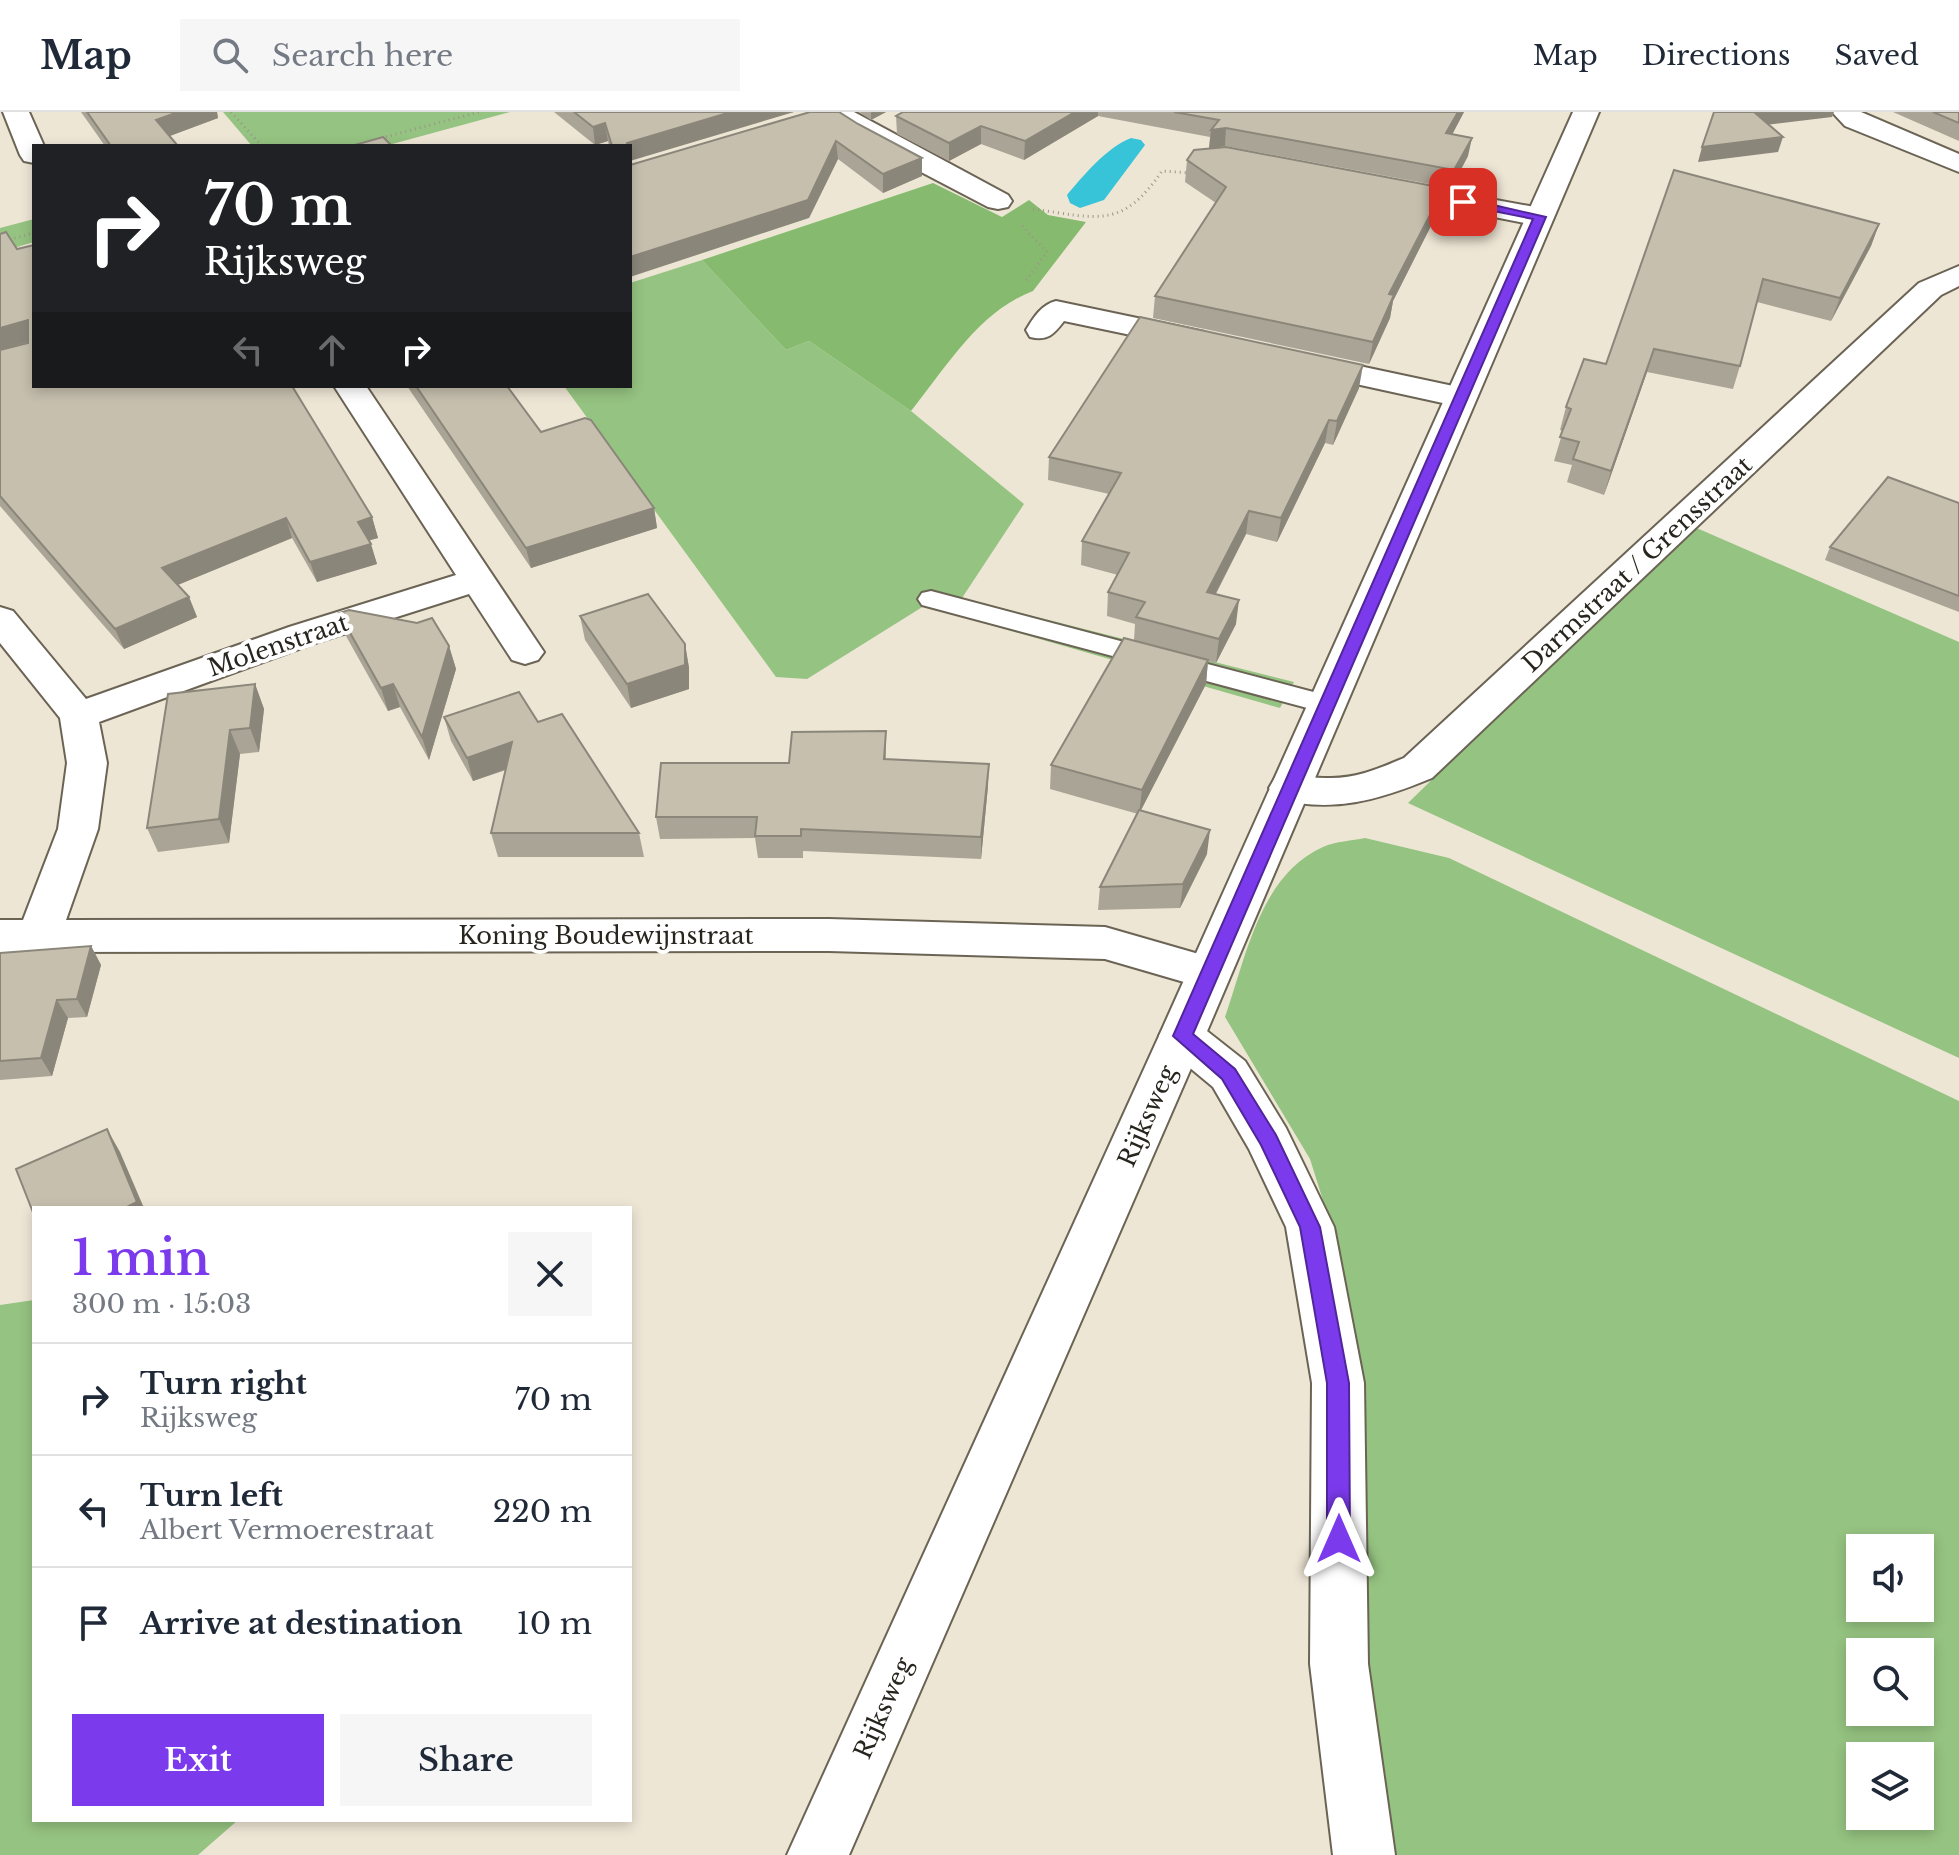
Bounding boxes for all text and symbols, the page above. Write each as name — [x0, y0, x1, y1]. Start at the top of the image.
search box — [180, 19, 740, 91]
text: Map — [40, 32, 132, 79]
icon: search — [208, 33, 252, 77]
text: Search here — [272, 37, 453, 74]
text: Map — [1533, 38, 1598, 73]
text: Directions — [1642, 38, 1791, 73]
text: Saved — [1835, 38, 1919, 73]
pin — [1429, 168, 1497, 236]
text: 70 m — [204, 171, 352, 240]
icon: right — [72, 176, 176, 280]
icon: arrive — [1441, 180, 1485, 224]
text: Rijksweg — [204, 240, 366, 285]
icon: left — [226, 328, 270, 372]
icon: ahead — [310, 328, 354, 372]
icon: right — [394, 328, 438, 372]
street label: Darmstraat / Grensstraat — [1516, 450, 1758, 678]
street label: Molenstraat — [204, 607, 352, 683]
street label: Koning Boudewijnstraat — [458, 921, 754, 950]
street label: Rijksweg — [1112, 1060, 1182, 1171]
text: 1 min — [72, 1228, 210, 1288]
button: close — [508, 1232, 592, 1316]
text: 300 m · 15:03 — [72, 1288, 251, 1320]
text: Turn right — [140, 1365, 307, 1402]
icon: right — [72, 1377, 116, 1421]
text: 70 m — [515, 1381, 592, 1418]
text: Rijksweg — [140, 1402, 257, 1434]
text: Turn left — [140, 1477, 283, 1514]
icon: left — [72, 1489, 116, 1533]
text: 220 m — [493, 1493, 592, 1530]
position arrow — [1297, 1497, 1381, 1581]
text: Albert Vermoerestraat — [140, 1514, 434, 1546]
map controls — [1846, 1534, 1934, 1830]
button: sound — [1846, 1534, 1934, 1622]
icon: arrive — [72, 1601, 116, 1645]
text: Arrive at destination — [140, 1605, 463, 1642]
text: 10 m — [516, 1605, 592, 1642]
button: search — [1846, 1638, 1934, 1726]
street label: Rijksweg — [848, 1652, 918, 1763]
button: Exit — [72, 1714, 324, 1806]
button: Share — [340, 1714, 592, 1806]
button: layers — [1846, 1742, 1934, 1830]

